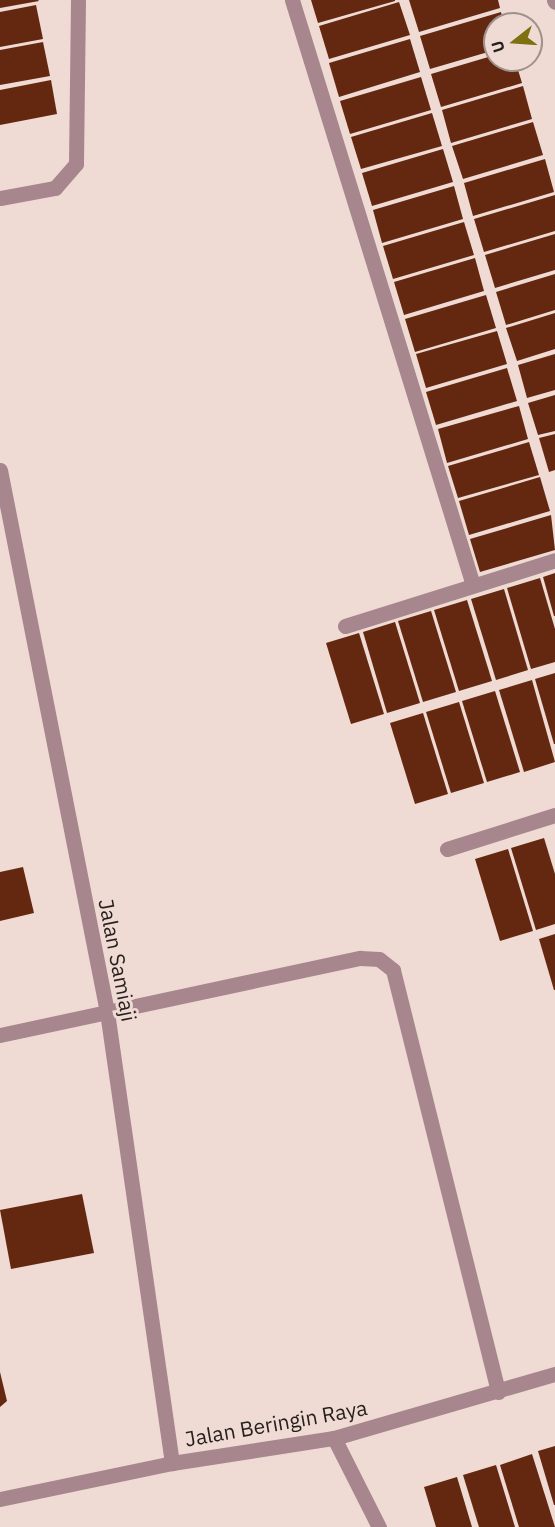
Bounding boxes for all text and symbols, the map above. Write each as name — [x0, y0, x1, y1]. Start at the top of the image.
north arrow — [483, 12, 543, 72]
text: U — [487, 38, 509, 55]
street label: Jalan Samiaji — [94, 897, 142, 1023]
street label: Jalan Beringin Raya — [183, 1395, 369, 1451]

